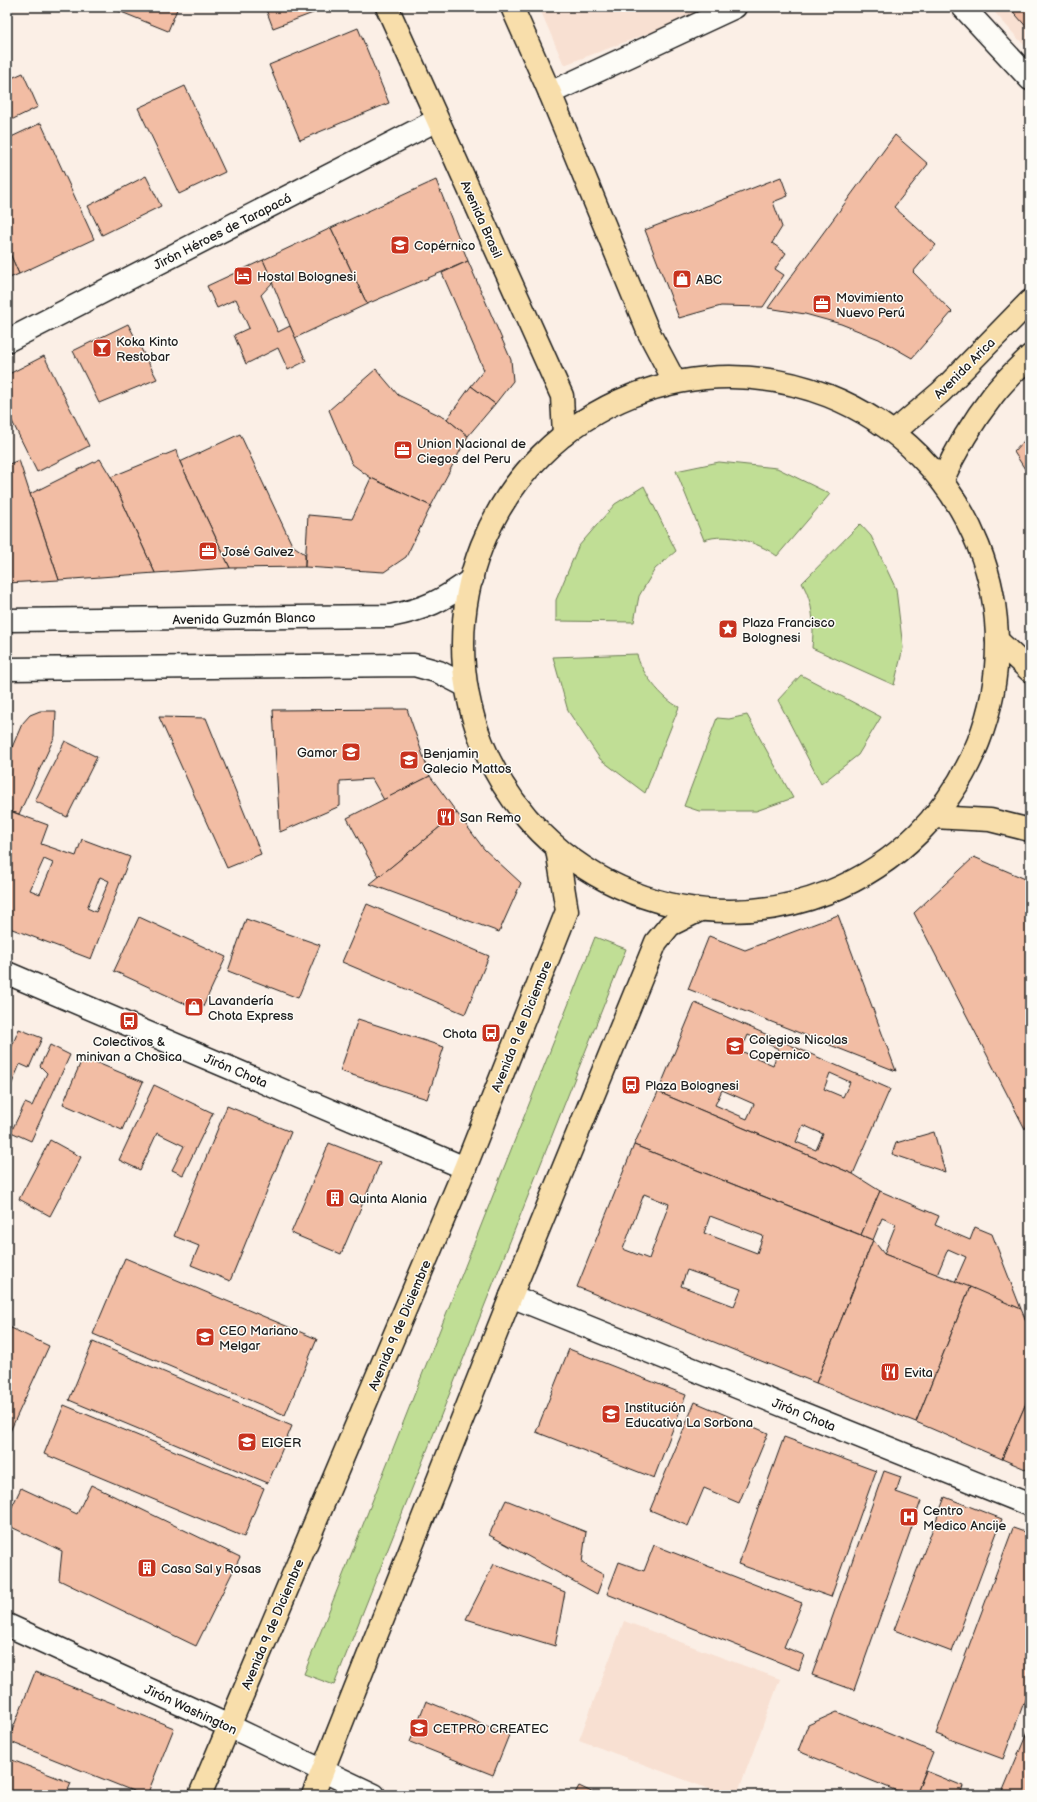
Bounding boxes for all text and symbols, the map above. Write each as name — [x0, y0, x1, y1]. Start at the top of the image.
street label: Avenida Brasil — [457, 178, 505, 261]
street label: Jirón Héroes de Tarapacá — [151, 190, 294, 274]
school or university icon: Copérnico — [389, 234, 411, 256]
place label: Copérnico — [414, 238, 475, 254]
hotel icon: Hostal Bolognesi — [232, 265, 254, 287]
shop icon: ABC — [671, 268, 693, 290]
place label: Hostal Bolognesi — [257, 269, 356, 285]
place label: ABC — [696, 272, 722, 288]
place label: Movimiento Nuevo Perú — [836, 290, 905, 321]
office icon: Movimiento Nuevo Perú — [811, 293, 833, 315]
place label: Koka Kinto Restobar — [116, 334, 178, 365]
street label: Avenida Arica — [931, 335, 999, 403]
bar icon: Koka Kinto Restobar — [91, 337, 113, 359]
place label: Union Nacional de Ciegos del Peru — [417, 436, 526, 467]
office icon: Union Nacional de Ciegos del Peru — [392, 439, 414, 461]
office icon: José Galvez — [197, 540, 219, 562]
place label: José Galvez — [222, 544, 294, 560]
street label: Avenida Guzmán Blanco — [172, 610, 316, 628]
place label: Plaza Francisco Bolognesi — [742, 615, 835, 646]
place icon: Plaza Francisco Bolognesi — [717, 618, 739, 640]
school or university icon: Gamor — [340, 741, 362, 763]
place label: Gamor — [297, 745, 337, 761]
place label: Benjamin Galecio Mattos — [423, 746, 512, 777]
school or university icon: Benjamin Galecio Mattos — [398, 749, 420, 771]
restaurant icon: San Remo — [435, 806, 457, 828]
place label: San Remo — [460, 810, 521, 826]
street label: Avenida 9 de Diciembre — [488, 958, 556, 1094]
place label: Lavandería Chota Express — [208, 993, 294, 1024]
shop icon: Lavandería Chota Express — [183, 996, 205, 1018]
bus stop icon: Colectivos & minivan a Chosica — [118, 1010, 140, 1032]
bus stop icon: Chota — [480, 1022, 502, 1044]
place label: Chota — [442, 1026, 477, 1042]
place label: Colegios Nicolas Copernico — [749, 1032, 848, 1063]
place label: Colectivos & minivan a Chosica — [76, 1034, 182, 1065]
school or university icon: Colegios Nicolas Copernico — [724, 1035, 746, 1057]
street label: Jirón Chota — [201, 1050, 270, 1091]
bus stop icon: Plaza Bolognesi — [620, 1074, 642, 1096]
place label: Plaza Bolognesi — [645, 1078, 739, 1094]
building icon: Quinta Alania — [324, 1187, 346, 1209]
place label: Quinta Alania — [349, 1191, 427, 1207]
street label: Avenida 9 de Diciembre — [365, 1257, 435, 1393]
place label: CEO Mariano Melgar — [219, 1323, 298, 1354]
school or university icon: CEO Mariano Melgar — [194, 1326, 216, 1348]
restaurant icon: Evita — [879, 1361, 901, 1383]
place label: Evita — [904, 1365, 933, 1381]
street label: Jirón Chota — [769, 1395, 838, 1435]
place label: Institución Educativa La Sorbona — [625, 1400, 753, 1431]
school or university icon: Institución Educativa La Sorbona — [600, 1403, 622, 1425]
school or university icon: EIGER — [236, 1431, 258, 1453]
place label: EIGER — [261, 1435, 301, 1451]
place label: Centro Medico Ancije — [923, 1503, 1007, 1534]
hospital icon: Centro Medico Ancije — [898, 1506, 920, 1528]
street label: Avenida 9 de Diciembre — [238, 1556, 308, 1692]
building icon: Casa Sal y Rosas — [136, 1557, 158, 1579]
place label: Casa Sal y Rosas — [161, 1561, 262, 1577]
street label: Jirón Washington — [142, 1681, 240, 1738]
school or university icon: CETPRO CREATEC — [408, 1717, 430, 1739]
place label: CETPRO CREATEC — [433, 1721, 549, 1737]

